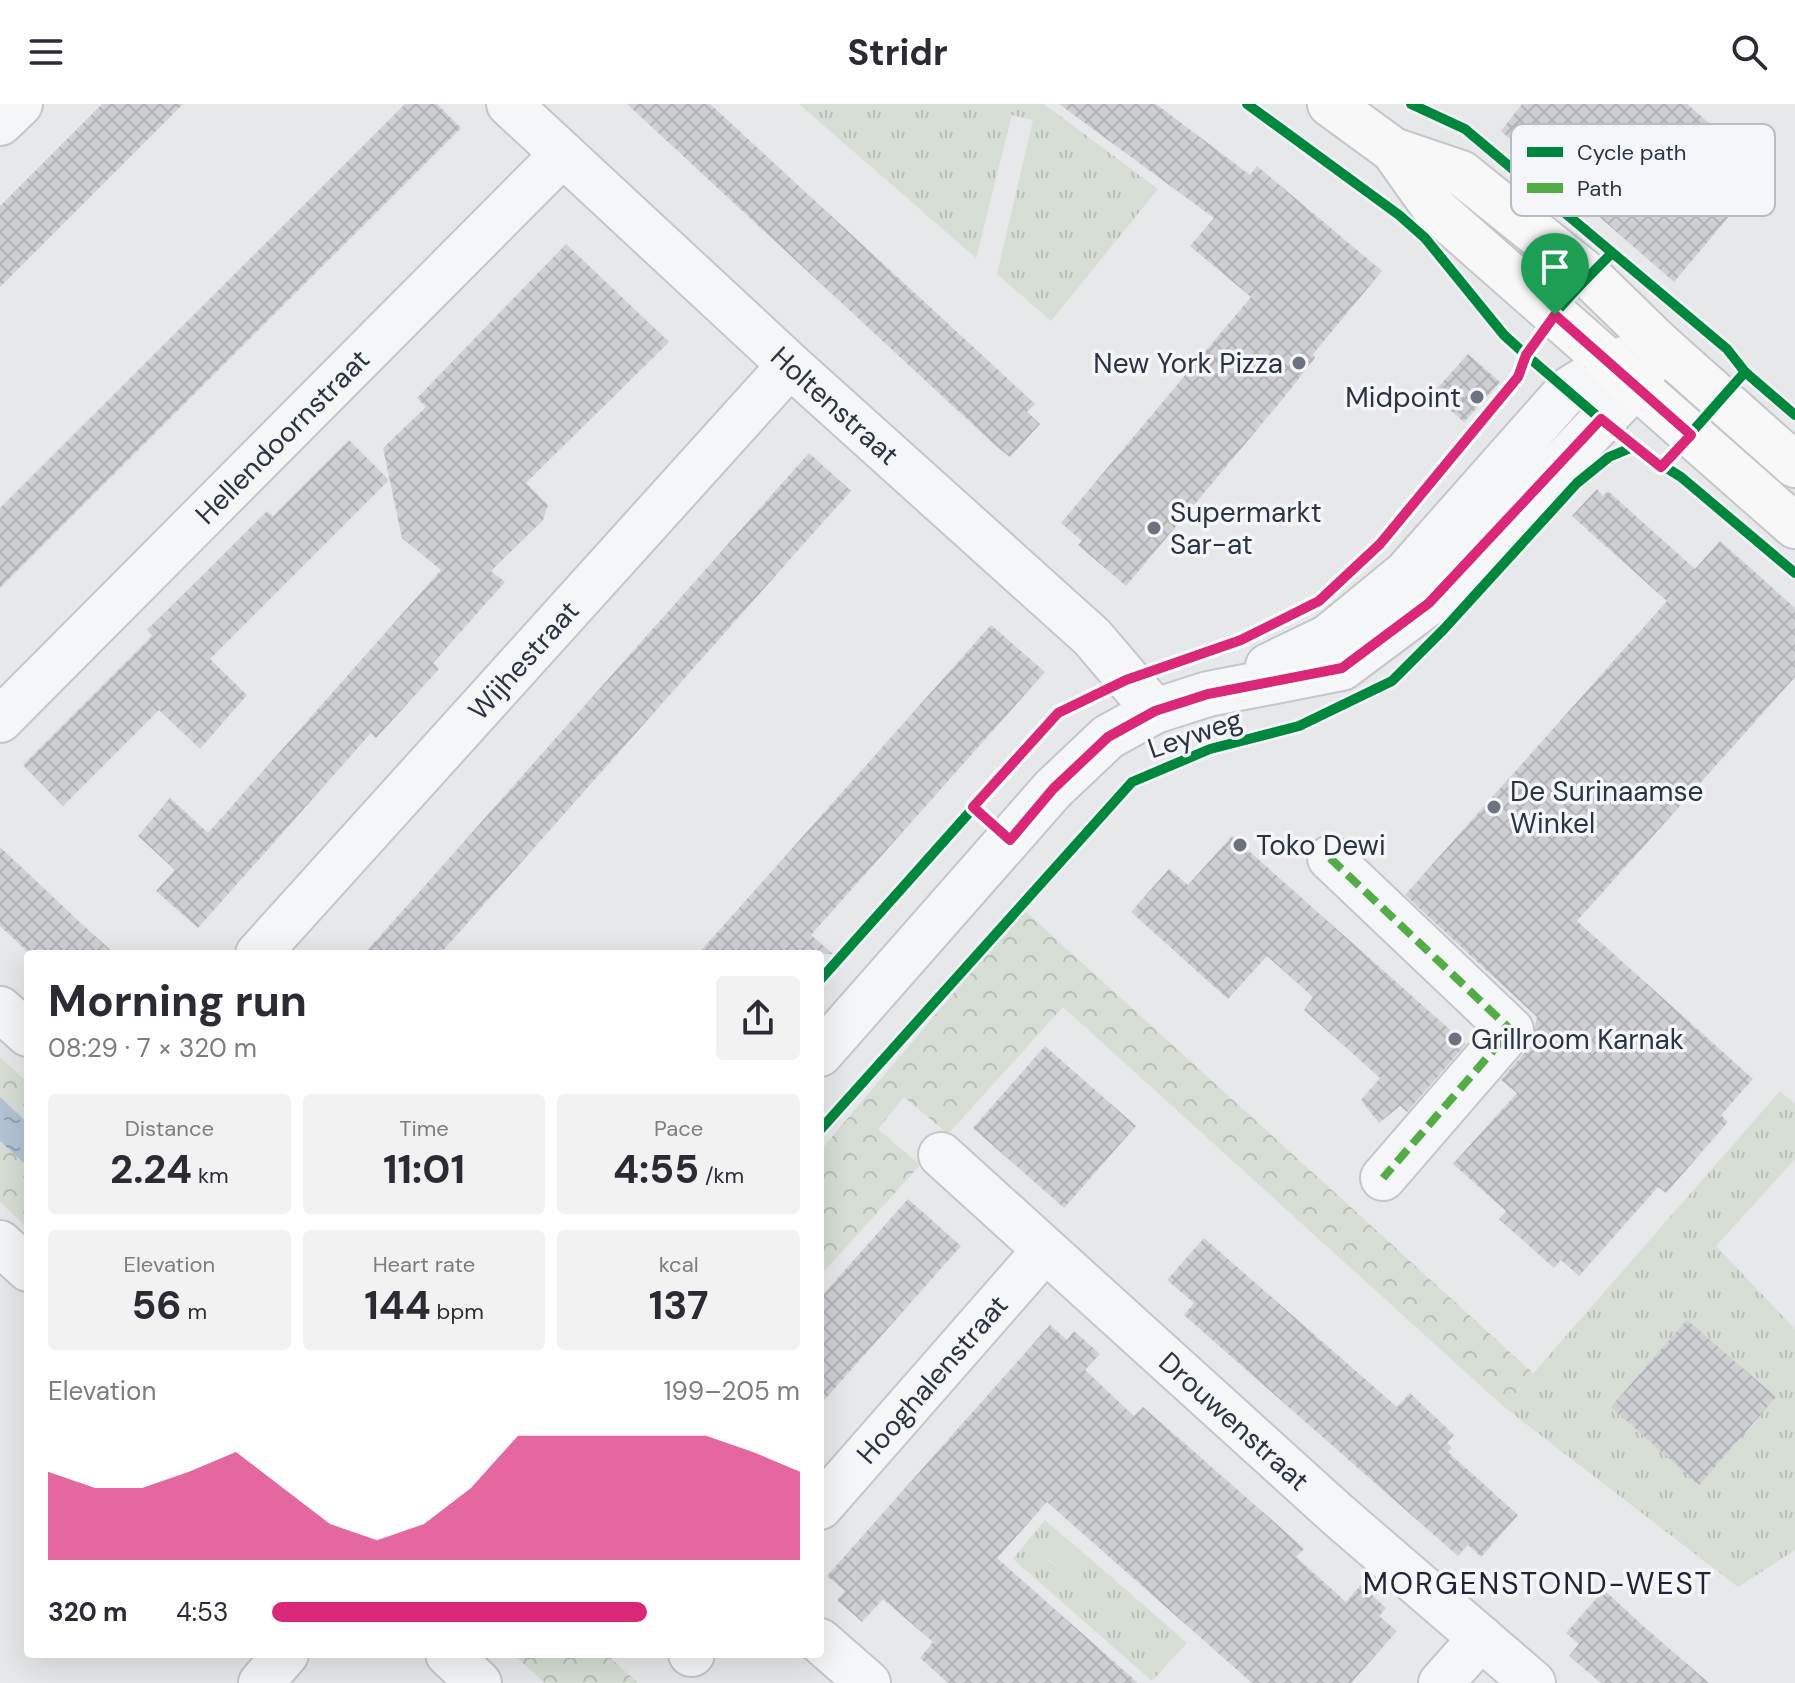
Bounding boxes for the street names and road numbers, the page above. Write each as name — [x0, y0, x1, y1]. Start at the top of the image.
street label: Holtenstraat — [763, 338, 907, 473]
street label: Hellendoornstraat — [187, 341, 377, 532]
street label: Wijhestraat — [460, 593, 587, 728]
street label: Leyweg — [1143, 701, 1247, 767]
street label: Hooghalenstraat — [848, 1287, 1016, 1471]
street label: Drouwenstraat — [1151, 1343, 1317, 1499]

